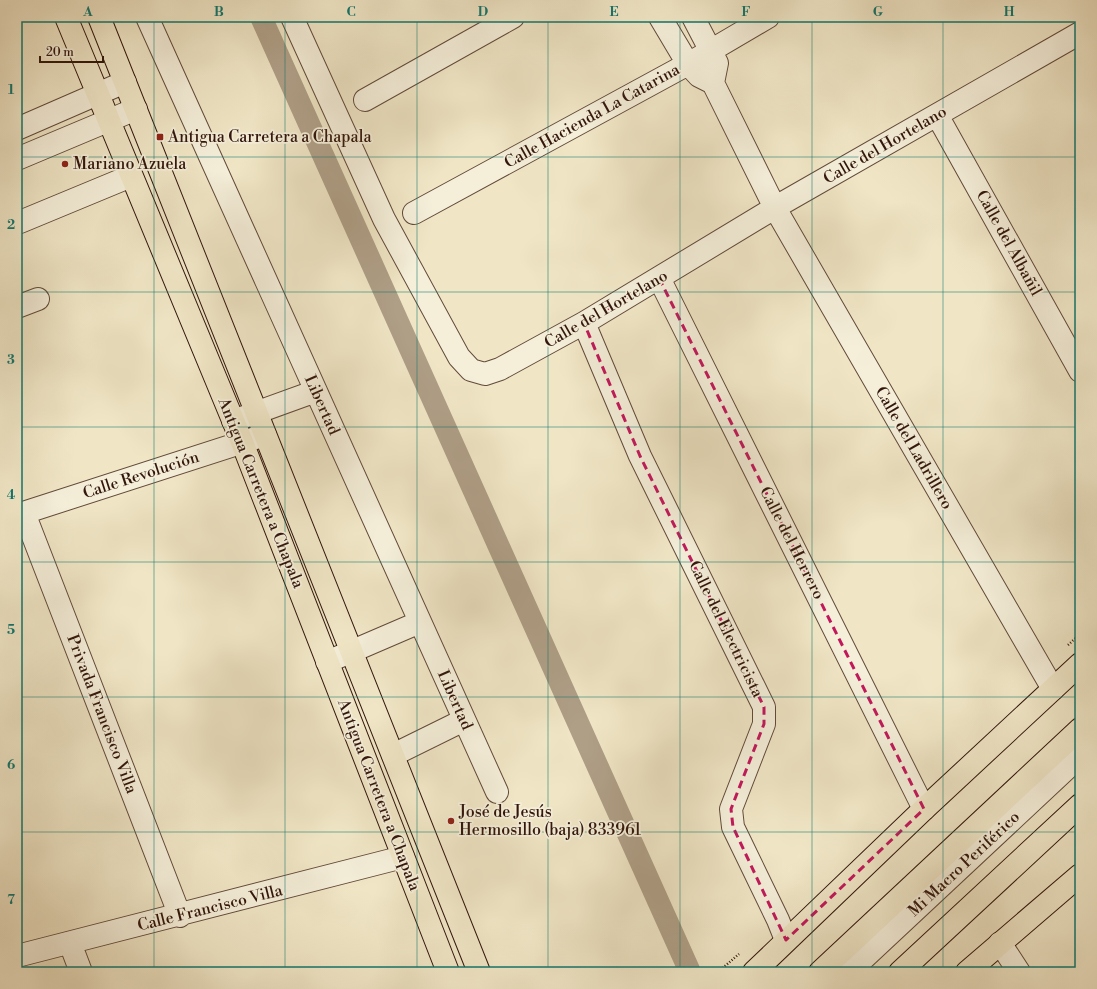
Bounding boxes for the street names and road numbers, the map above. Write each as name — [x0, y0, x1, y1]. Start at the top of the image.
street label: Calle Hacienda La Catarina — [501, 59, 684, 173]
street label: Calle del Hortelano — [820, 102, 950, 188]
street label: Calle del Albañil — [972, 187, 1046, 300]
street label: Calle del Hortelano — [541, 266, 671, 352]
street label: Libertad — [300, 372, 344, 438]
street label: Calle del Ladrillero — [871, 383, 957, 513]
street label: Antigua Carretera a Chapala — [213, 394, 309, 592]
street label: Calle Revolución — [80, 447, 202, 503]
street label: Calle del Herrero — [755, 483, 829, 603]
street label: Calle del Electricista — [684, 557, 768, 702]
street label: Privada Francisco Villa — [62, 632, 142, 797]
street label: Libertad — [433, 667, 477, 733]
street label: Antigua Carretera a Chapala — [333, 695, 425, 894]
street label: Mi Macro Periférico — [904, 807, 1024, 921]
street label: Calle Francisco Villa — [135, 880, 286, 936]

